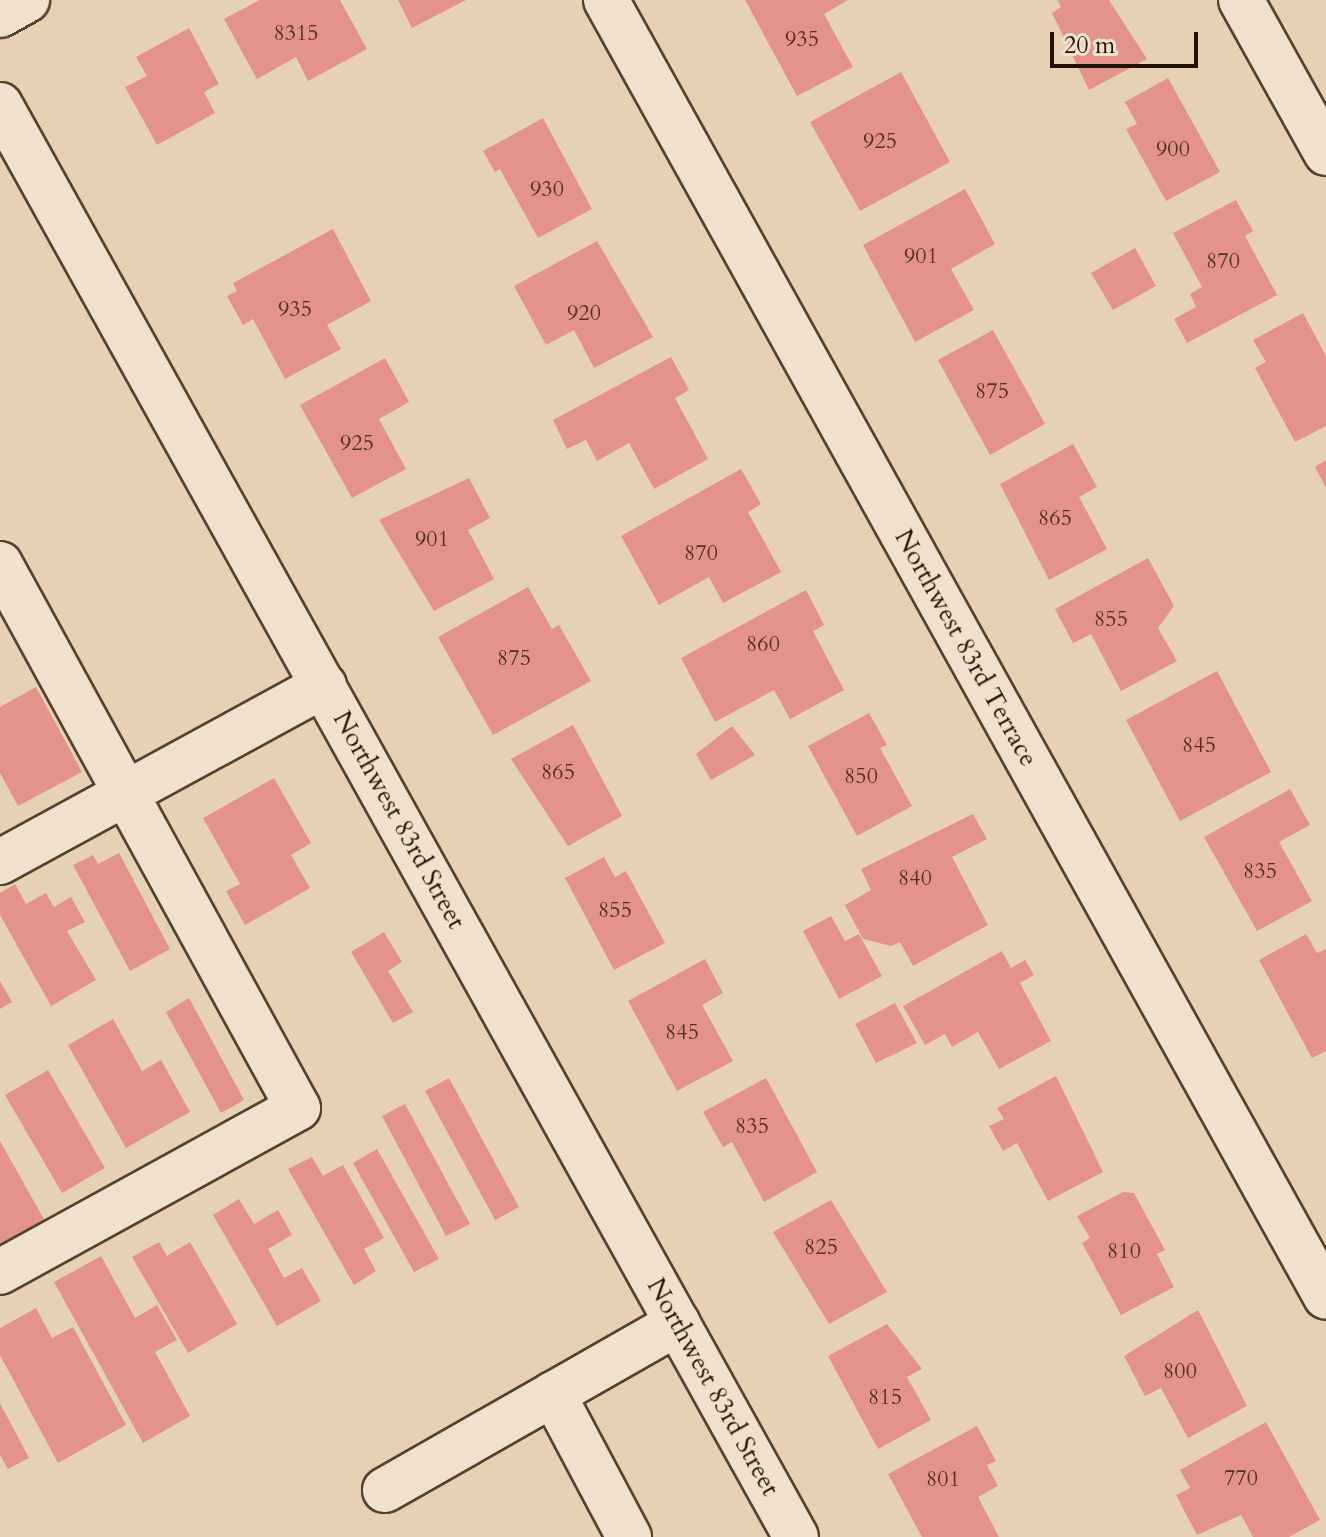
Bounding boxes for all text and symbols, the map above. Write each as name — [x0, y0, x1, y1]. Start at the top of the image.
scale bar — [1054, 16, 1202, 66]
house number: 8315 — [273, 21, 319, 47]
house number: 935 — [785, 27, 819, 53]
text: 20 m — [1064, 29, 1115, 62]
house number: 925 — [863, 129, 897, 155]
house number: 900 — [1156, 137, 1190, 163]
house number: 930 — [530, 177, 564, 203]
house number: 901 — [904, 244, 938, 270]
house number: 870 — [1206, 249, 1240, 275]
house number: 935 — [278, 297, 312, 323]
house number: 920 — [567, 301, 601, 327]
house number: 875 — [975, 379, 1009, 405]
house number: 925 — [340, 431, 374, 457]
house number: 865 — [1038, 506, 1072, 532]
street label: Northwest 83rd Terrace — [888, 524, 1044, 772]
house number: 901 — [415, 527, 449, 553]
house number: 870 — [684, 541, 718, 567]
house number: 855 — [1094, 607, 1128, 633]
house number: 860 — [746, 632, 780, 658]
house number: 875 — [497, 646, 531, 672]
street label: Northwest 83rd Street — [326, 706, 472, 934]
house number: 845 — [1182, 733, 1216, 759]
house number: 865 — [541, 760, 575, 786]
house number: 850 — [844, 764, 878, 790]
house number: 835 — [1243, 859, 1277, 885]
house number: 840 — [898, 866, 932, 892]
house number: 855 — [598, 898, 632, 924]
house number: 845 — [665, 1020, 699, 1046]
house number: 835 — [735, 1114, 769, 1140]
house number: 825 — [804, 1235, 838, 1261]
house number: 810 — [1107, 1239, 1141, 1265]
street label: Northwest 83rd Street — [640, 1273, 786, 1501]
house number: 800 — [1163, 1359, 1197, 1385]
house number: 815 — [868, 1385, 902, 1411]
house number: 770 — [1224, 1466, 1258, 1492]
house number: 801 — [926, 1467, 960, 1493]

